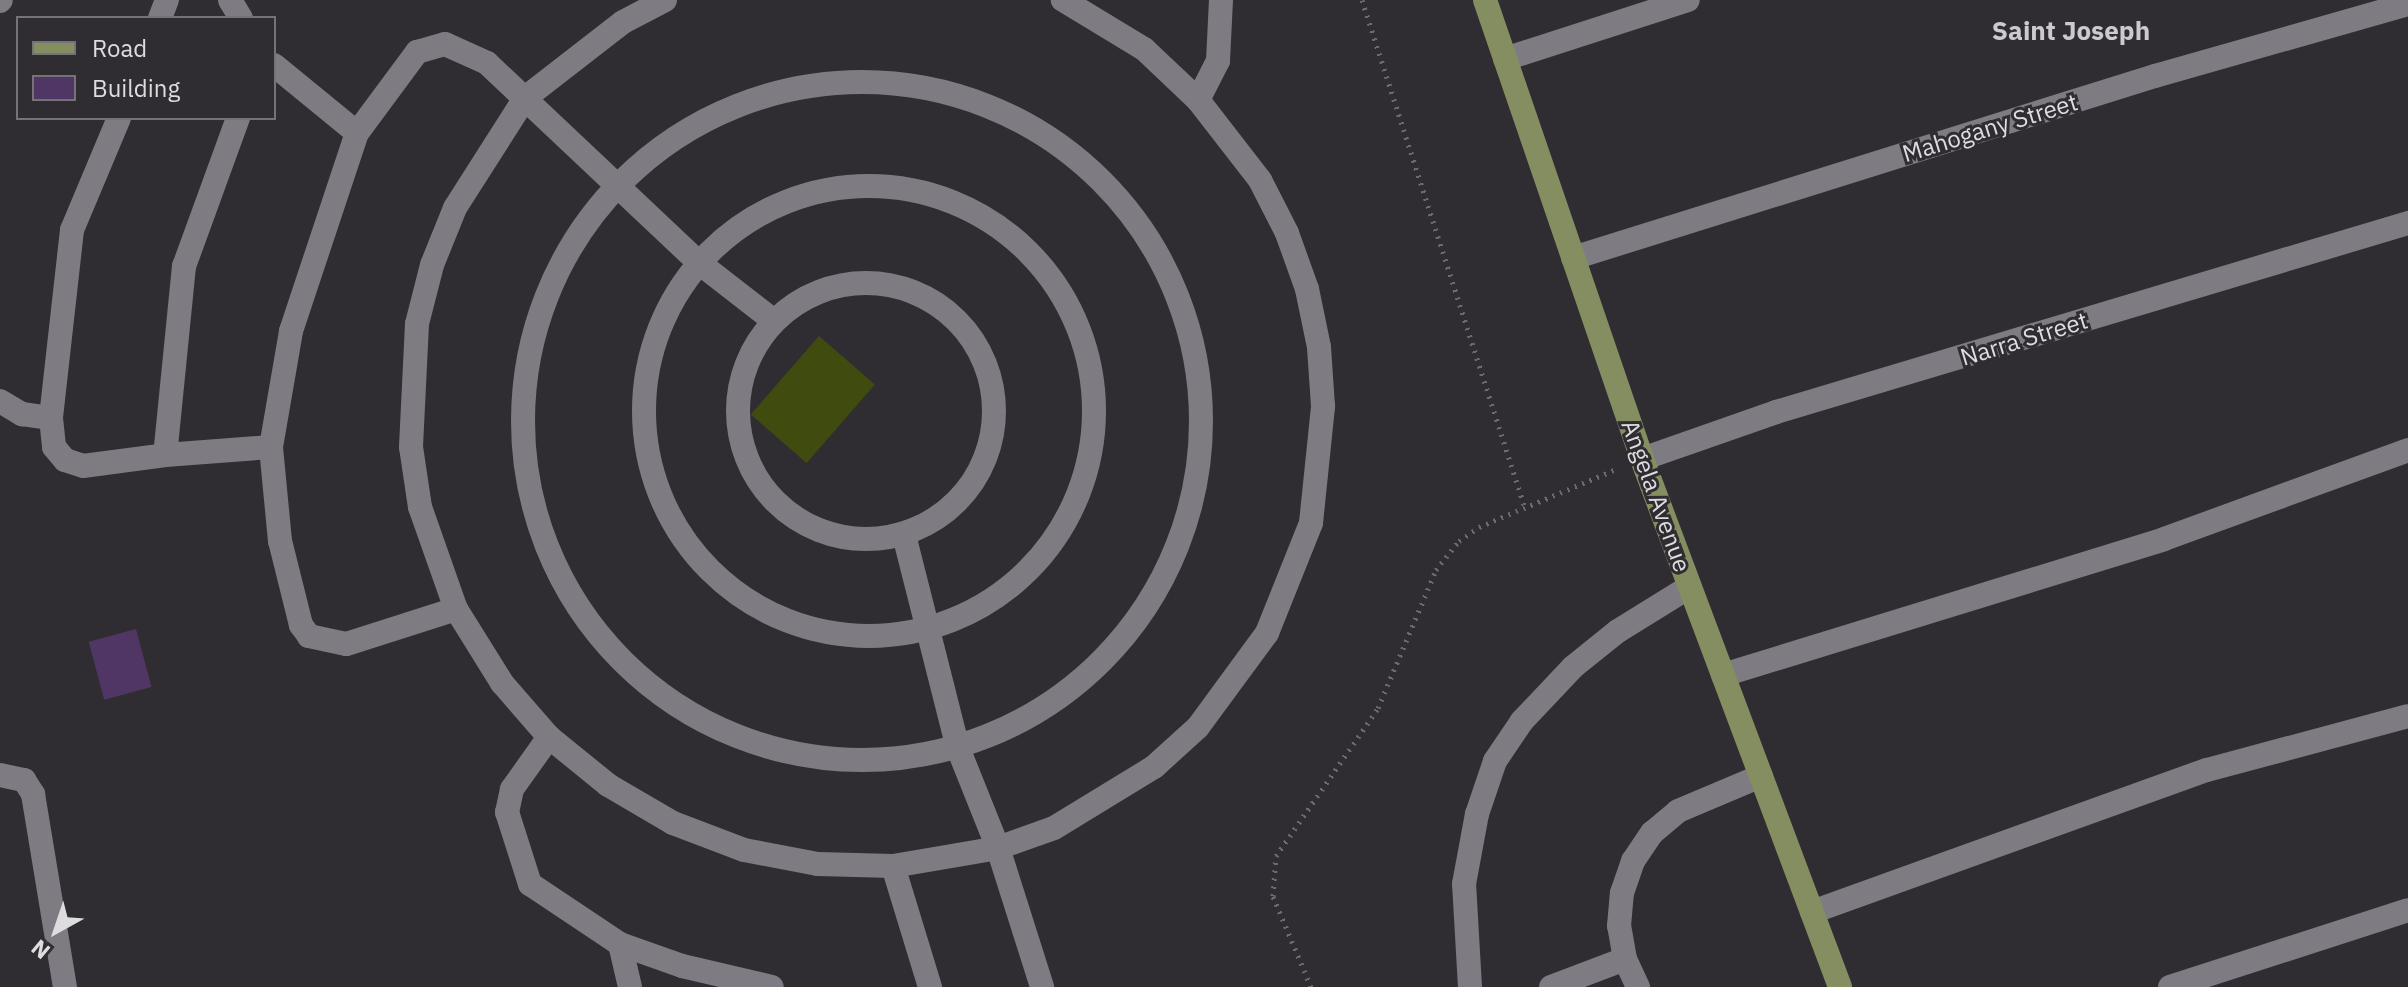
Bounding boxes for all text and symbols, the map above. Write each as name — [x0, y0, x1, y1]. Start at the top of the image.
district label: Saint Joseph — [1992, 15, 2150, 47]
legend — [16, 16, 276, 120]
text: Road — [92, 32, 147, 64]
text: Building — [92, 72, 180, 104]
street label: Mahogany Street — [1899, 88, 2081, 168]
street label: Narra Street — [1957, 306, 2091, 372]
street label: Angela Avenue — [1615, 416, 1697, 576]
north arrow — [16, 891, 96, 971]
text: N — [25, 934, 56, 966]

